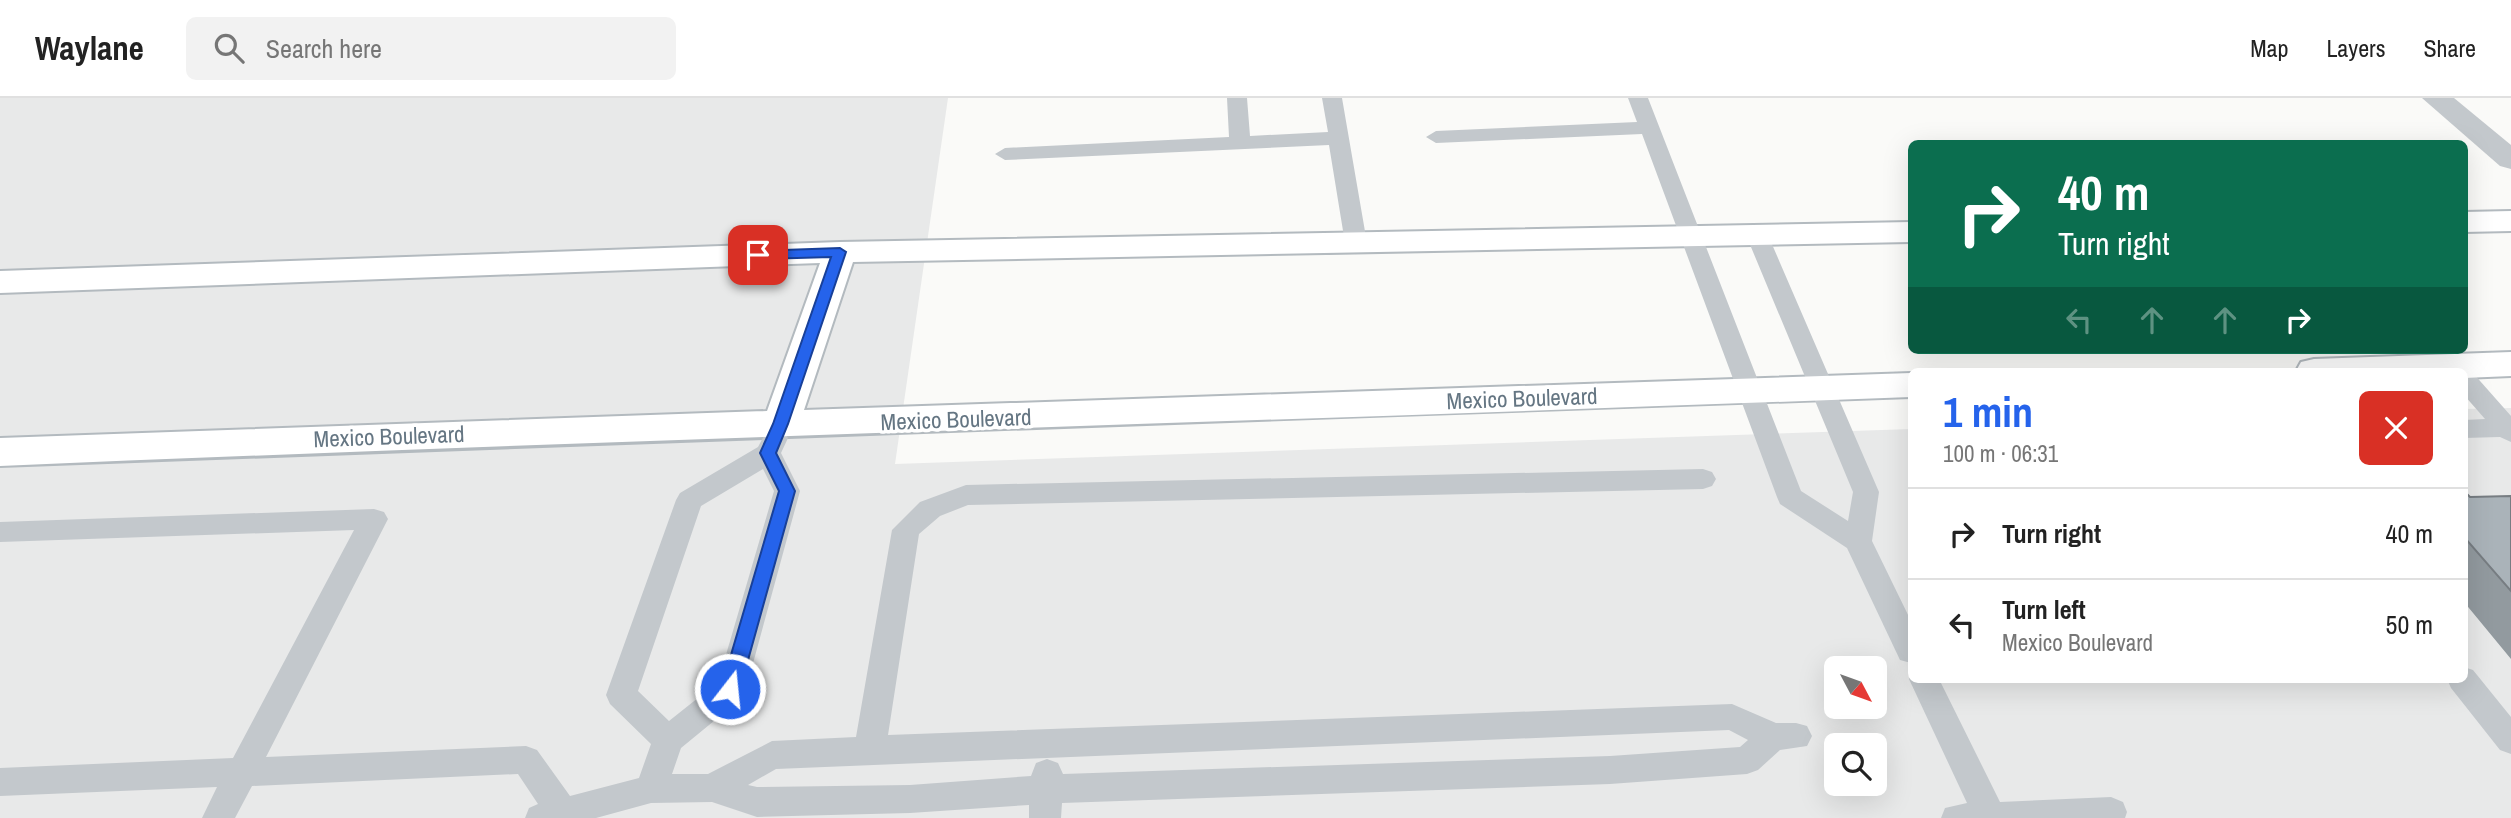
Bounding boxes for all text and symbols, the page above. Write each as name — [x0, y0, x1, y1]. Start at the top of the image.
search box — [186, 17, 676, 80]
text: Waylane — [35, 26, 144, 70]
icon: search — [210, 29, 248, 67]
text: Search here — [266, 31, 382, 66]
text: Map — [2250, 32, 2288, 64]
text: Layers — [2326, 32, 2385, 64]
text: Share — [2423, 32, 2476, 64]
text: 40 m — [2058, 159, 2150, 225]
icon: right — [1943, 168, 2034, 259]
text: Turn right — [2058, 222, 2170, 265]
pin — [728, 225, 788, 285]
icon: arrive — [739, 236, 777, 274]
icon: left — [2060, 301, 2098, 339]
icon: ahead — [2133, 301, 2171, 339]
icon: ahead — [2206, 301, 2244, 339]
icon: right — [2279, 301, 2317, 339]
street label: Mexico Boulevard — [1446, 380, 1598, 416]
text: 1 min — [1943, 384, 2033, 440]
button: close — [2359, 391, 2433, 465]
street label: Mexico Boulevard — [880, 401, 1032, 437]
street label: Mexico Boulevard — [313, 418, 465, 454]
text: 100 m · 06:31 — [1943, 438, 2058, 469]
icon: right — [1943, 515, 1981, 553]
text: Turn right — [2002, 516, 2101, 551]
text: 40 m — [2386, 516, 2433, 551]
text: Turn left — [2002, 592, 2086, 627]
icon: left — [1943, 606, 1981, 644]
text: 50 m — [2386, 607, 2433, 642]
text: Mexico Boulevard — [2002, 627, 2153, 658]
position arrow — [693, 652, 767, 726]
north arrow — [1824, 656, 1886, 719]
map controls — [1824, 656, 1887, 796]
button: search — [1824, 733, 1887, 796]

